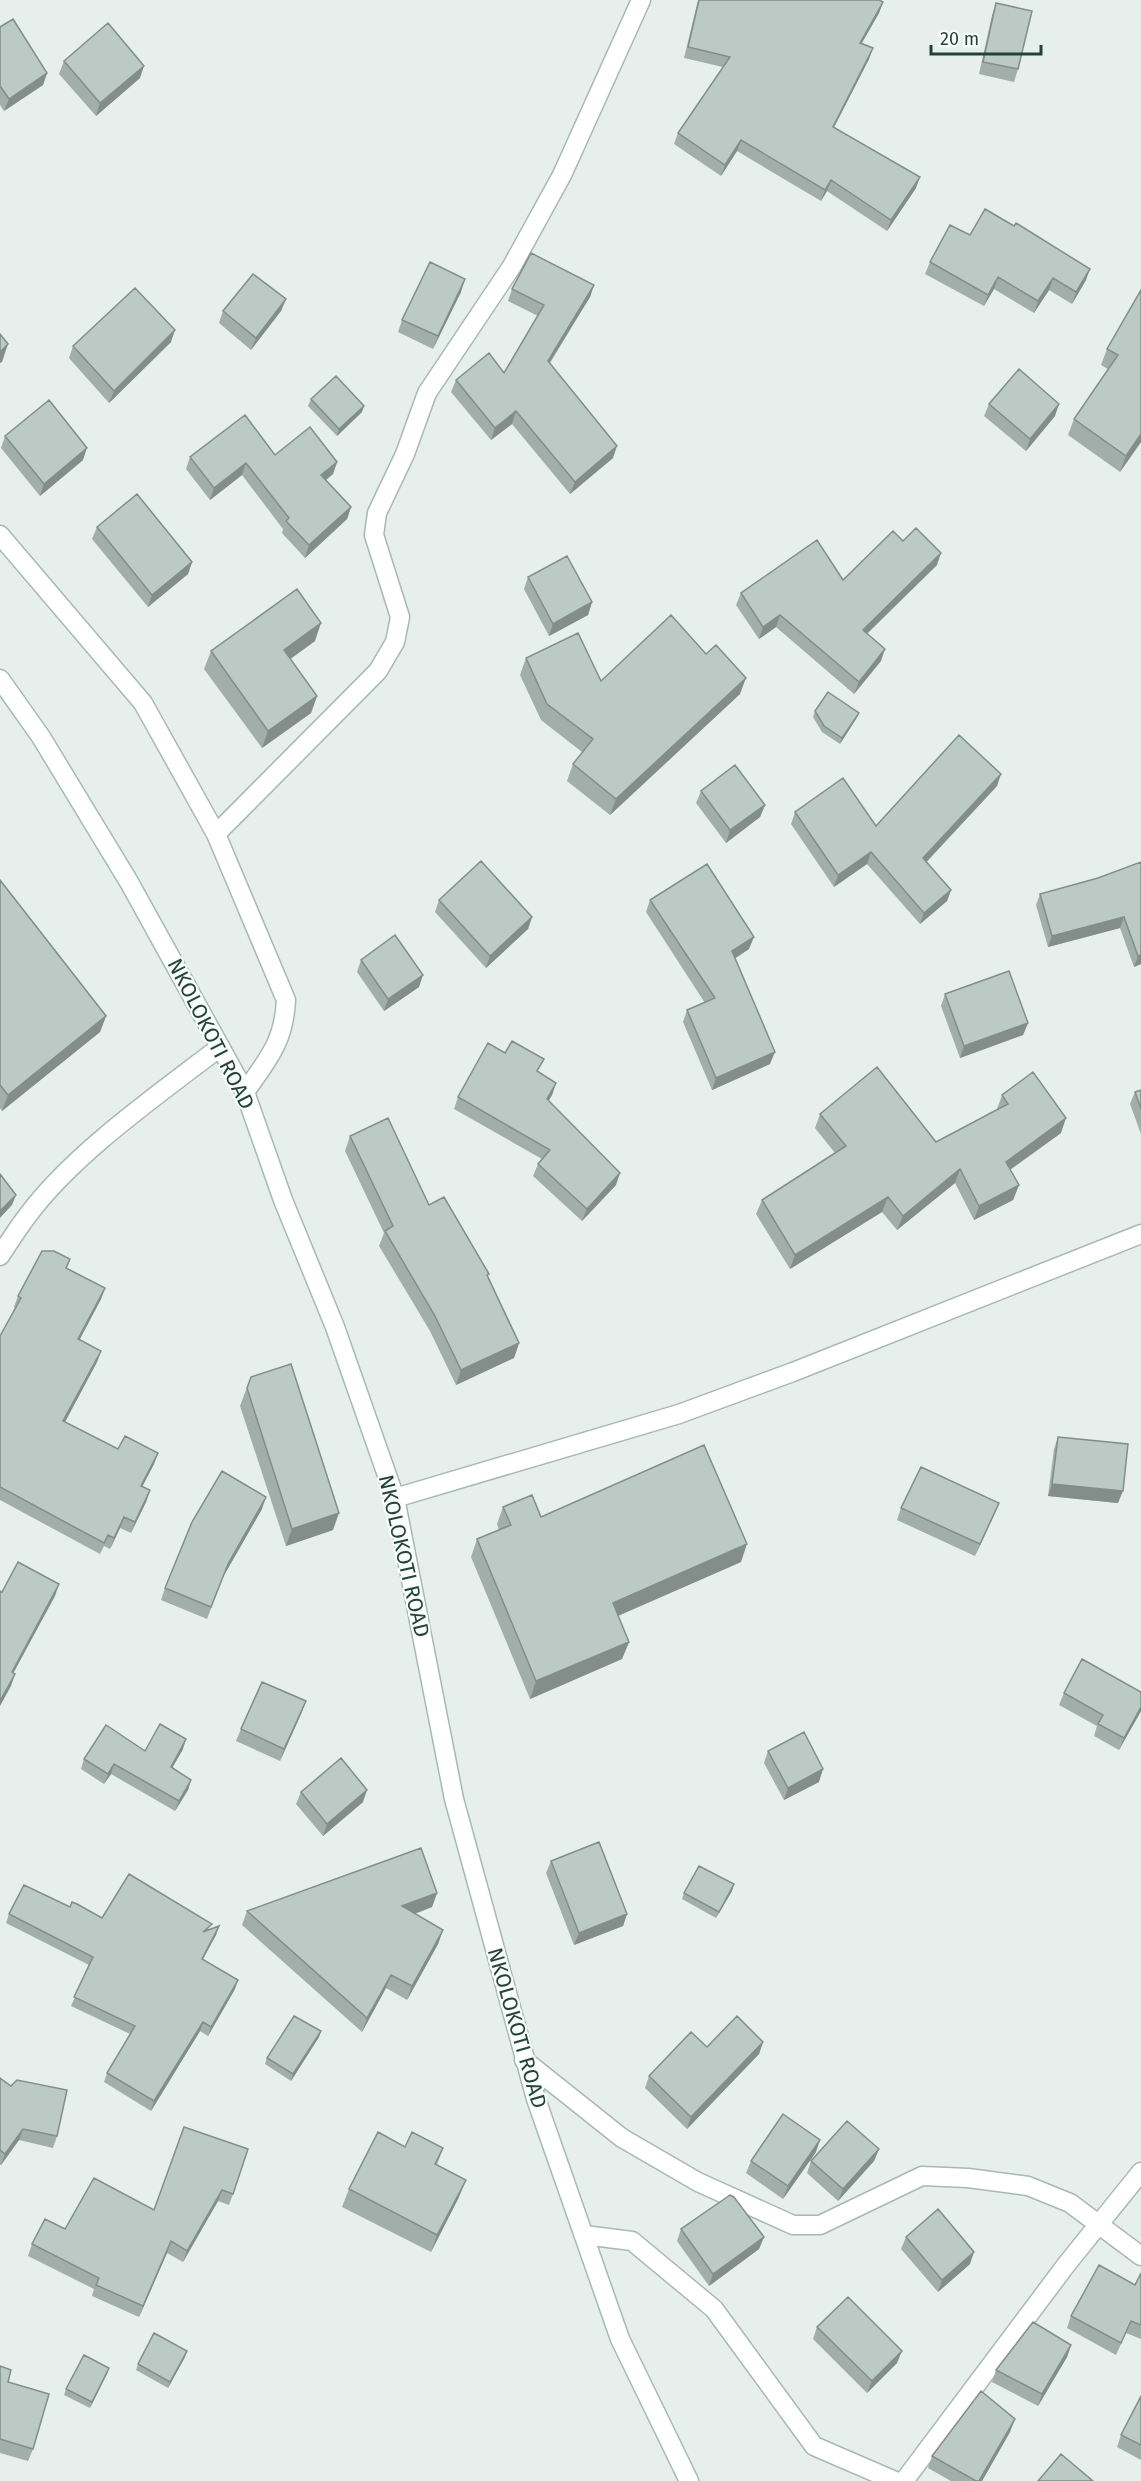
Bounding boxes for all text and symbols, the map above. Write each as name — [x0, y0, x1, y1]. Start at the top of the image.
scale bar — [931, 18, 1040, 56]
text: 20 m — [940, 28, 979, 50]
street label: NKOLOKOTI ROAD — [162, 954, 260, 1114]
street label: NKOLOKOTI ROAD — [373, 1472, 435, 1640]
street label: NKOLOKOTI ROAD — [482, 1945, 552, 2111]

